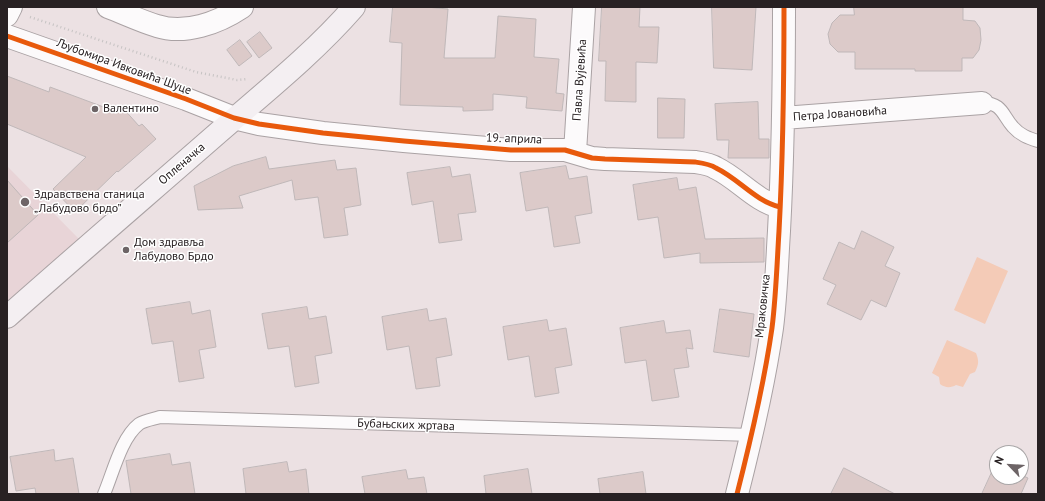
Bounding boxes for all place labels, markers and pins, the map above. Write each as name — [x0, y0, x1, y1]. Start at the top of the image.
place label: Валентино — [103, 102, 159, 116]
marker: Валентино — [90, 104, 100, 114]
place label: Здравствена станица „Лабудово брдо” — [34, 188, 145, 216]
marker: Здравствена станица „Лабудово брдо” — [19, 196, 31, 208]
place label: Дом здравља Лабудово Брдо — [134, 236, 214, 264]
marker: Дом здравља Лабудово Брдо — [121, 245, 131, 255]

